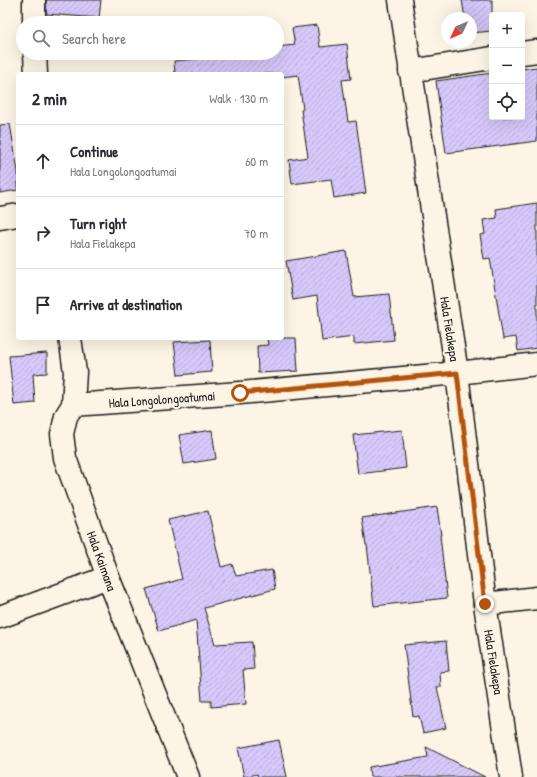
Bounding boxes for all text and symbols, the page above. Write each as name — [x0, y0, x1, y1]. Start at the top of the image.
north arrow — [441, 12, 477, 48]
map controls — [489, 12, 525, 120]
button: + — [489, 12, 525, 48]
search box — [16, 16, 284, 60]
icon: search — [30, 27, 52, 49]
text: Search here — [62, 28, 126, 49]
button: − — [489, 48, 525, 84]
button: locate — [489, 84, 525, 120]
text: 2 min — [32, 87, 67, 110]
text: Walk · 130 m — [209, 89, 268, 107]
text: Continue — [70, 141, 118, 162]
icon: ahead — [32, 150, 54, 172]
text: 60 m — [245, 152, 268, 170]
text: Hala Longolongoatumai — [70, 162, 177, 180]
text: Turn right — [70, 213, 126, 234]
icon: right — [32, 222, 54, 244]
text: 70 m — [244, 224, 268, 242]
text: Hala Fielakepa — [70, 234, 135, 252]
icon: arrive — [32, 294, 54, 316]
text: Arrive at destination — [70, 294, 182, 315]
street label: Hala Fielakepa — [436, 295, 464, 363]
route start — [231, 384, 249, 402]
street label: Hala Longolongoatumai — [108, 386, 216, 412]
street label: Hala Kaimana — [83, 529, 121, 593]
route end — [476, 595, 494, 613]
street label: Hala Fielakepa — [480, 628, 508, 696]

